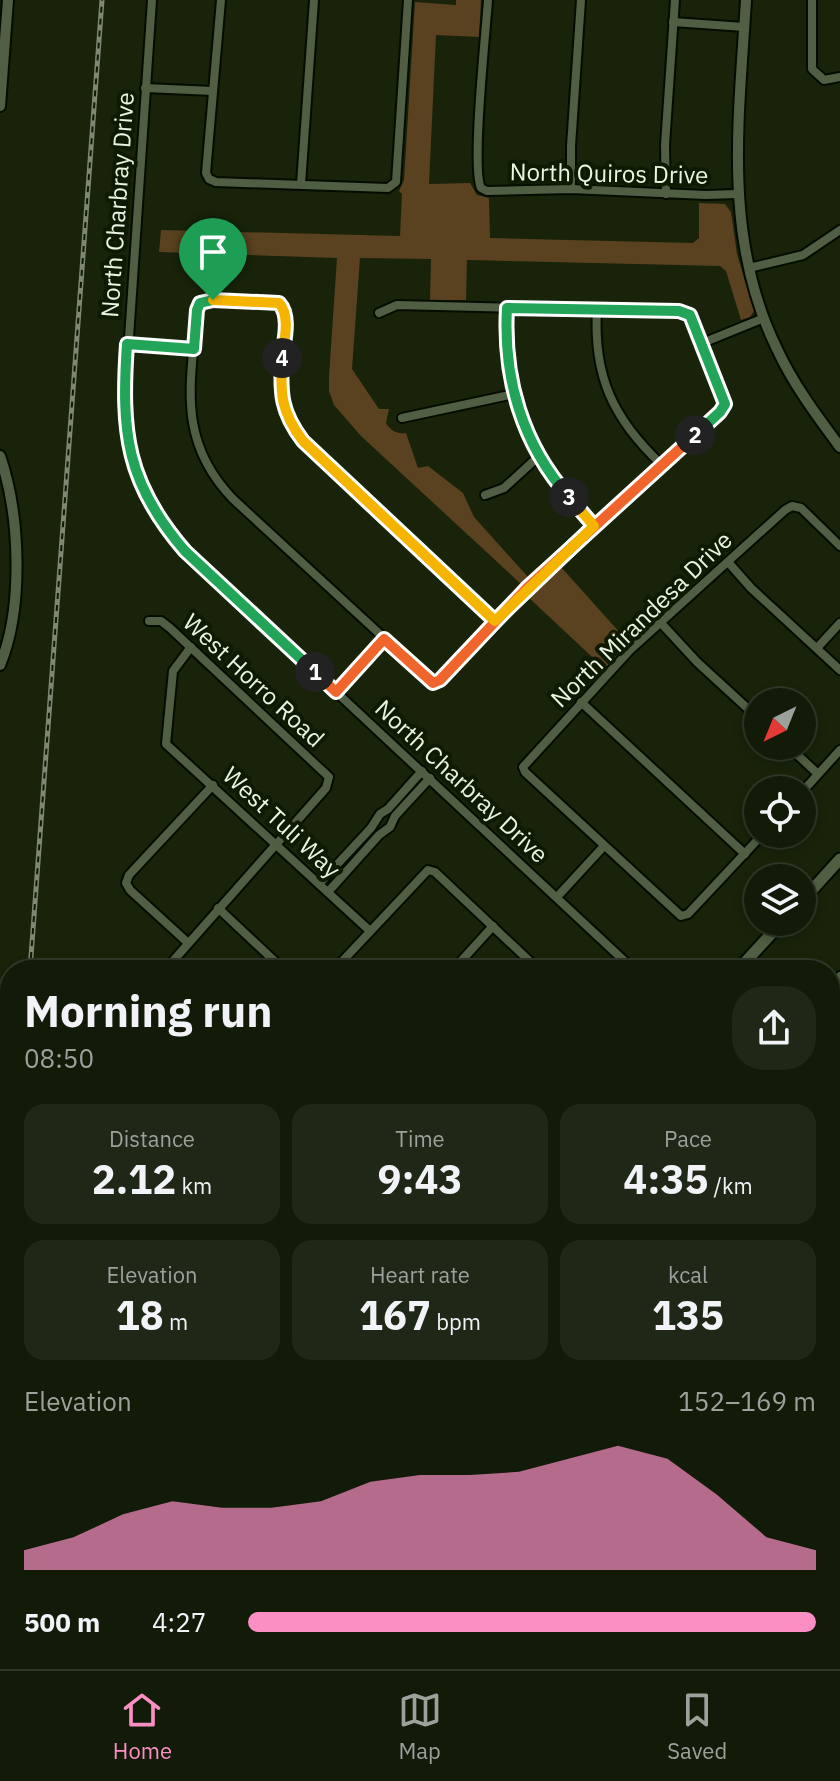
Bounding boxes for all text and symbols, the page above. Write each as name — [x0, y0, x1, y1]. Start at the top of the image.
street label: North Charbray Drive — [93, 91, 141, 319]
street label: North Quiros Drive — [509, 155, 709, 191]
pin — [179, 218, 247, 300]
icon: arrive — [191, 230, 235, 274]
pin: 4 — [262, 338, 302, 378]
text: 4 — [275, 343, 289, 372]
pin: 2 — [675, 415, 715, 455]
text: 2 — [688, 420, 702, 449]
pin: 3 — [549, 477, 589, 517]
text: 3 — [562, 482, 576, 511]
street label: North Mirandesa Drive — [543, 524, 739, 714]
street label: West Horro Road — [177, 606, 331, 754]
pin: 1 — [295, 652, 335, 692]
text: 1 — [308, 657, 322, 686]
north arrow — [744, 688, 816, 760]
map controls — [744, 688, 816, 936]
street label: North Charbray Drive — [368, 692, 556, 870]
street label: West Tuli Way — [216, 759, 348, 885]
button: locate — [744, 776, 816, 848]
button: layers — [744, 864, 816, 936]
text: Morning run — [24, 982, 273, 1039]
button: share — [732, 986, 816, 1070]
text: 08:50 — [24, 1041, 94, 1075]
text: Distance — [109, 1124, 195, 1153]
text: Time — [395, 1124, 445, 1153]
text: Pace — [664, 1124, 712, 1153]
text: 2.12 — [92, 1153, 176, 1205]
text: 9:43 — [377, 1153, 463, 1205]
text: 4:35 — [623, 1153, 708, 1205]
text: km — [176, 1171, 212, 1200]
text: /km — [708, 1171, 753, 1200]
text: Elevation — [106, 1260, 198, 1289]
text: Heart rate — [370, 1260, 470, 1289]
text: kcal — [668, 1260, 708, 1289]
text: 18 — [116, 1289, 164, 1341]
text: 167 — [359, 1289, 431, 1341]
text: 135 — [652, 1289, 724, 1341]
text: m — [164, 1307, 188, 1336]
text: bpm — [431, 1307, 481, 1336]
text: Elevation — [24, 1384, 132, 1418]
text: 152–169 m — [678, 1384, 816, 1418]
text: 500 m — [24, 1605, 100, 1639]
text: 4:27 — [152, 1605, 206, 1639]
tab: Home — [113, 1688, 172, 1765]
tab: Map — [398, 1688, 442, 1765]
tab: Saved — [667, 1688, 727, 1765]

